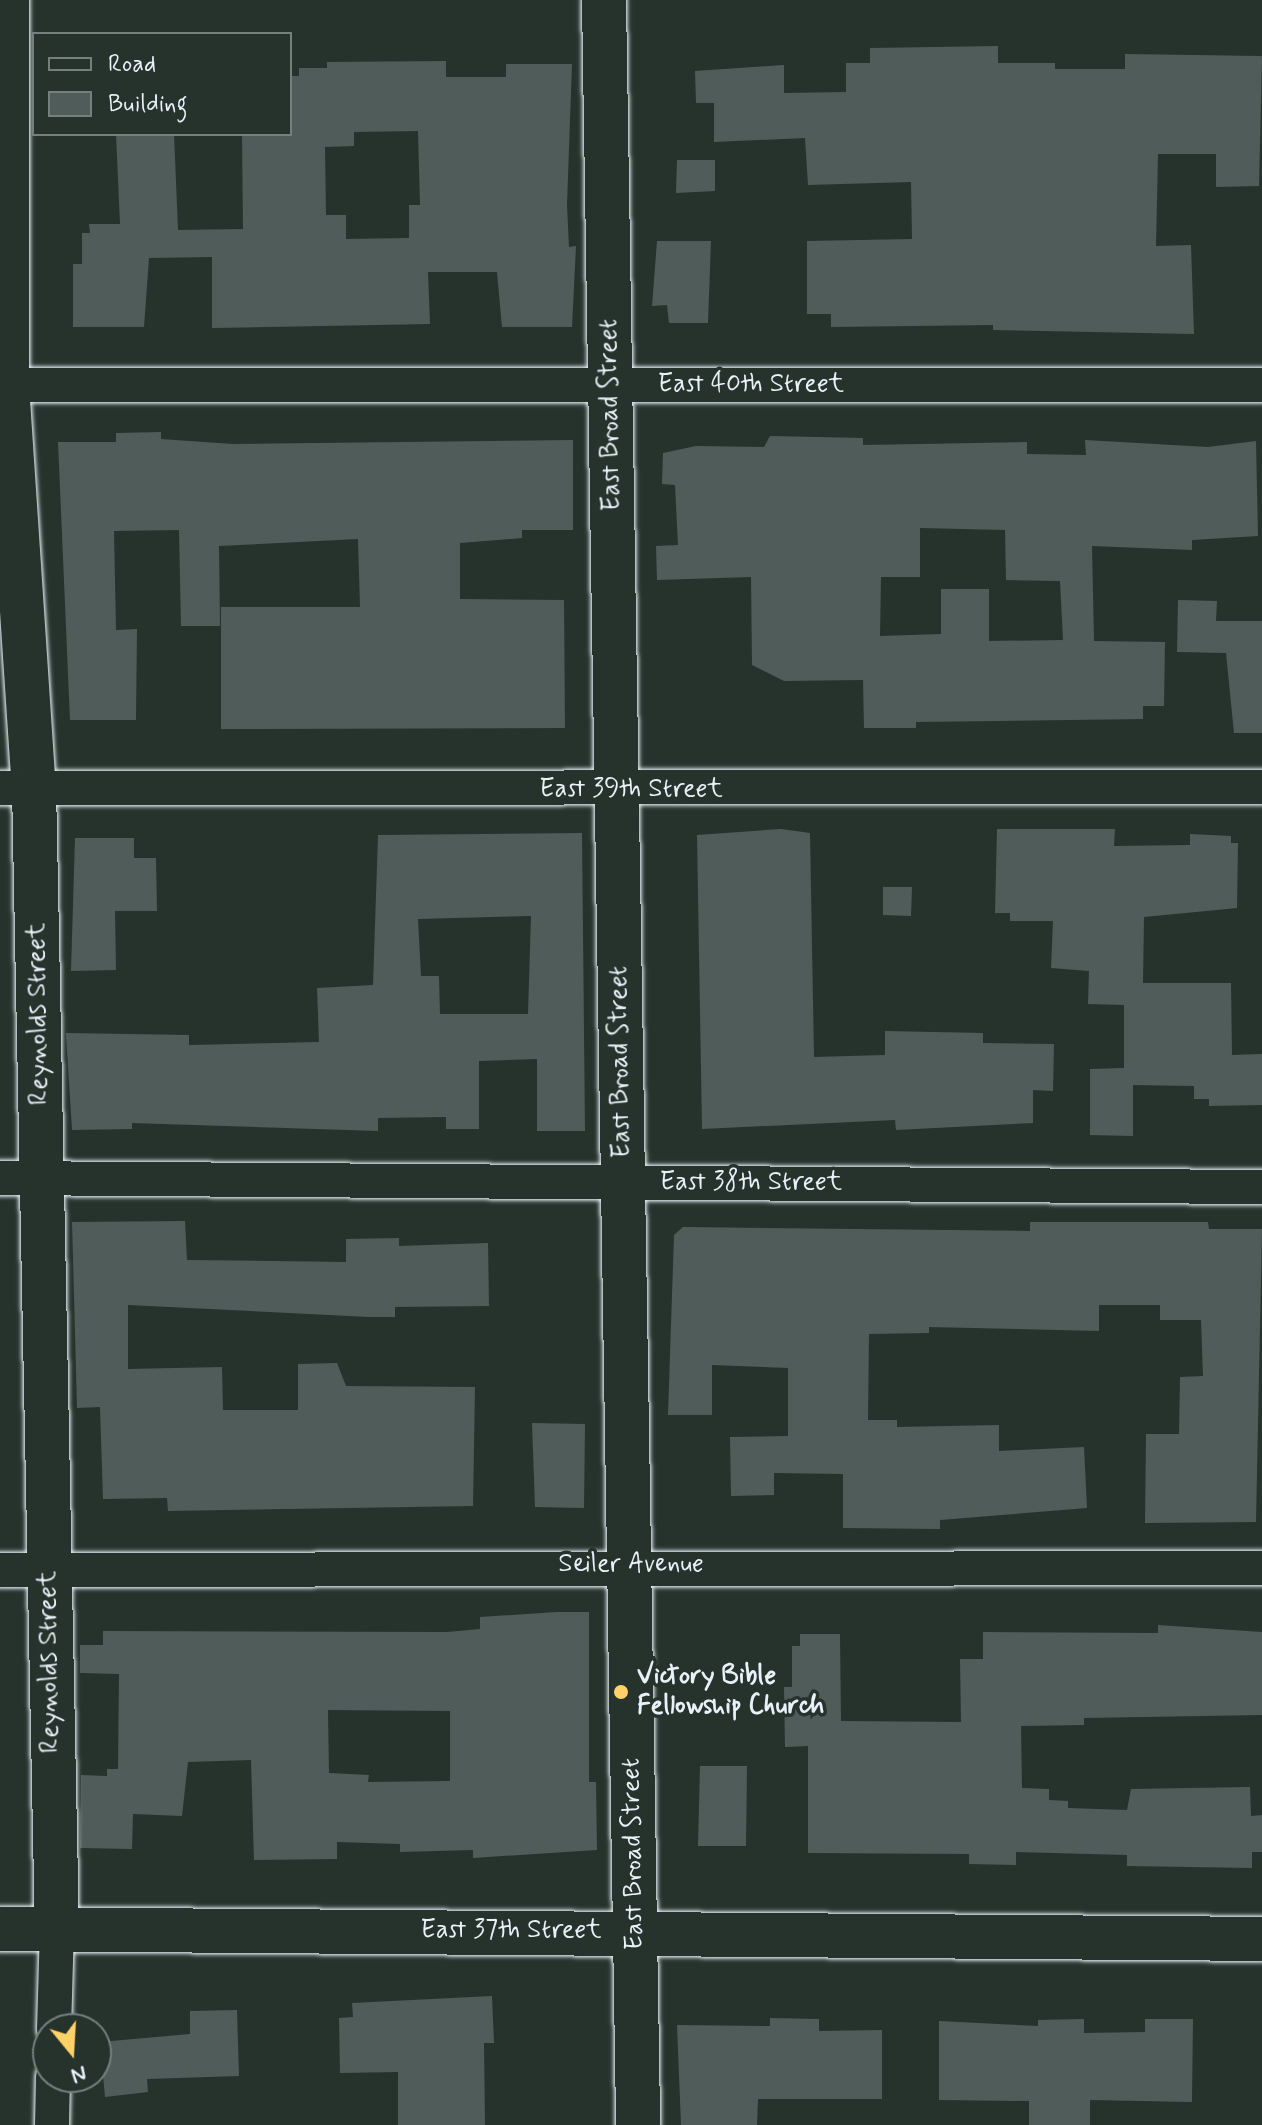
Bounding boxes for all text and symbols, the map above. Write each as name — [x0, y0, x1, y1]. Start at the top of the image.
legend — [32, 32, 292, 136]
text: Road — [108, 49, 156, 80]
text: Building — [108, 89, 188, 120]
street label: East Broad Street — [594, 316, 628, 514]
street label: East 40th Street — [658, 369, 844, 401]
street label: East 39th Street — [539, 774, 723, 806]
street label: Reynolds Street — [22, 922, 56, 1106]
street label: East Broad Street — [604, 963, 638, 1161]
street label: East 38th Street — [660, 1167, 842, 1199]
street label: Seiler Avenue — [556, 1549, 706, 1581]
street label: Reynolds Street — [33, 1570, 67, 1754]
place label: Victory Bible Fellowship Church — [637, 1661, 831, 1722]
marker: Victory Bible Fellowship Church — [612, 1683, 630, 1701]
street label: East Broad Street — [617, 1755, 651, 1953]
street label: East 37th Street — [420, 1915, 602, 1947]
north arrow — [32, 2013, 112, 2093]
text: N — [68, 2058, 90, 2090]

